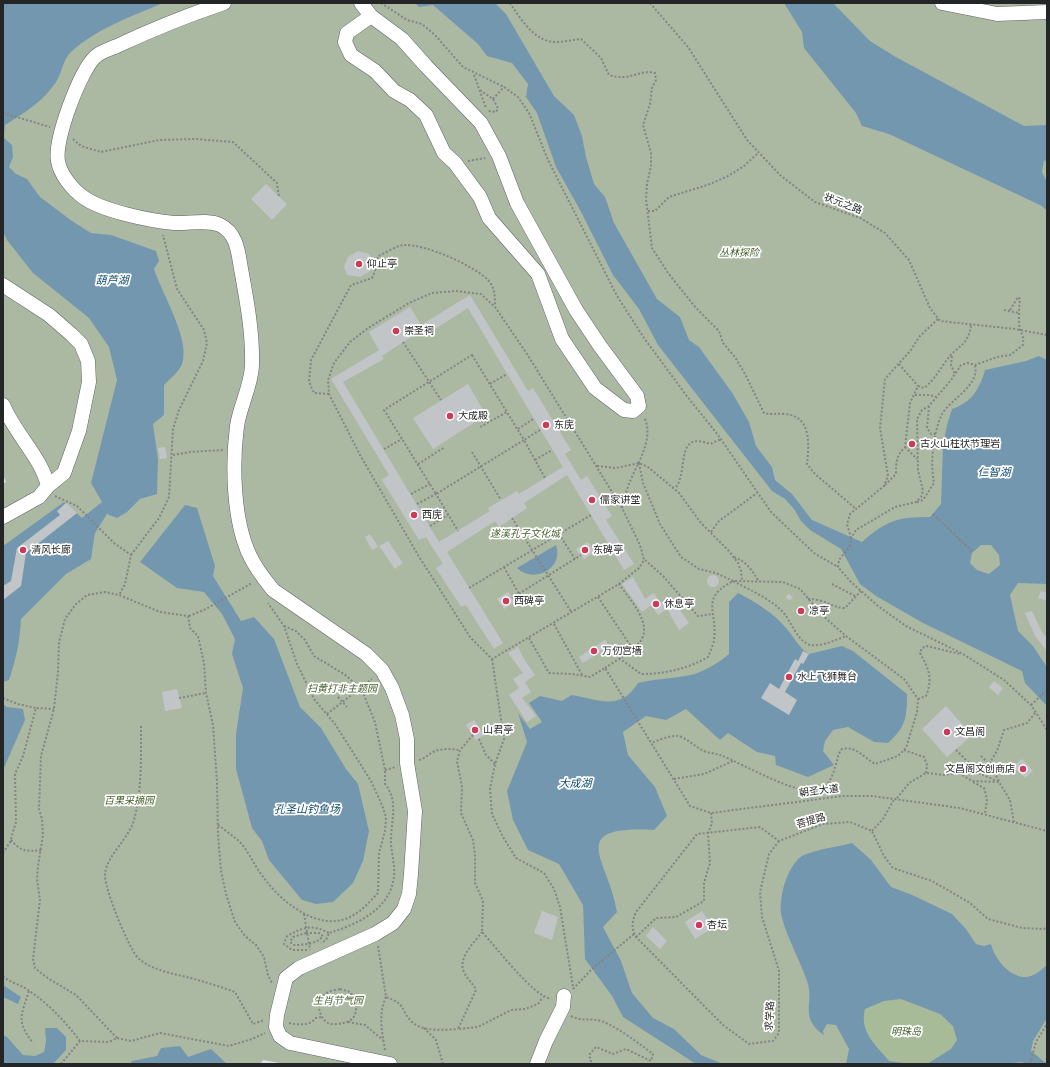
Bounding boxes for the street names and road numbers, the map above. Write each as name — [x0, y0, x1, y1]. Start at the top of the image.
street label: 状元之路 — [822, 191, 864, 217]
street label: 朝圣大道 — [798, 783, 840, 799]
street label: 菩提路 — [795, 811, 827, 831]
street label: 求学路 — [763, 1001, 777, 1031]

